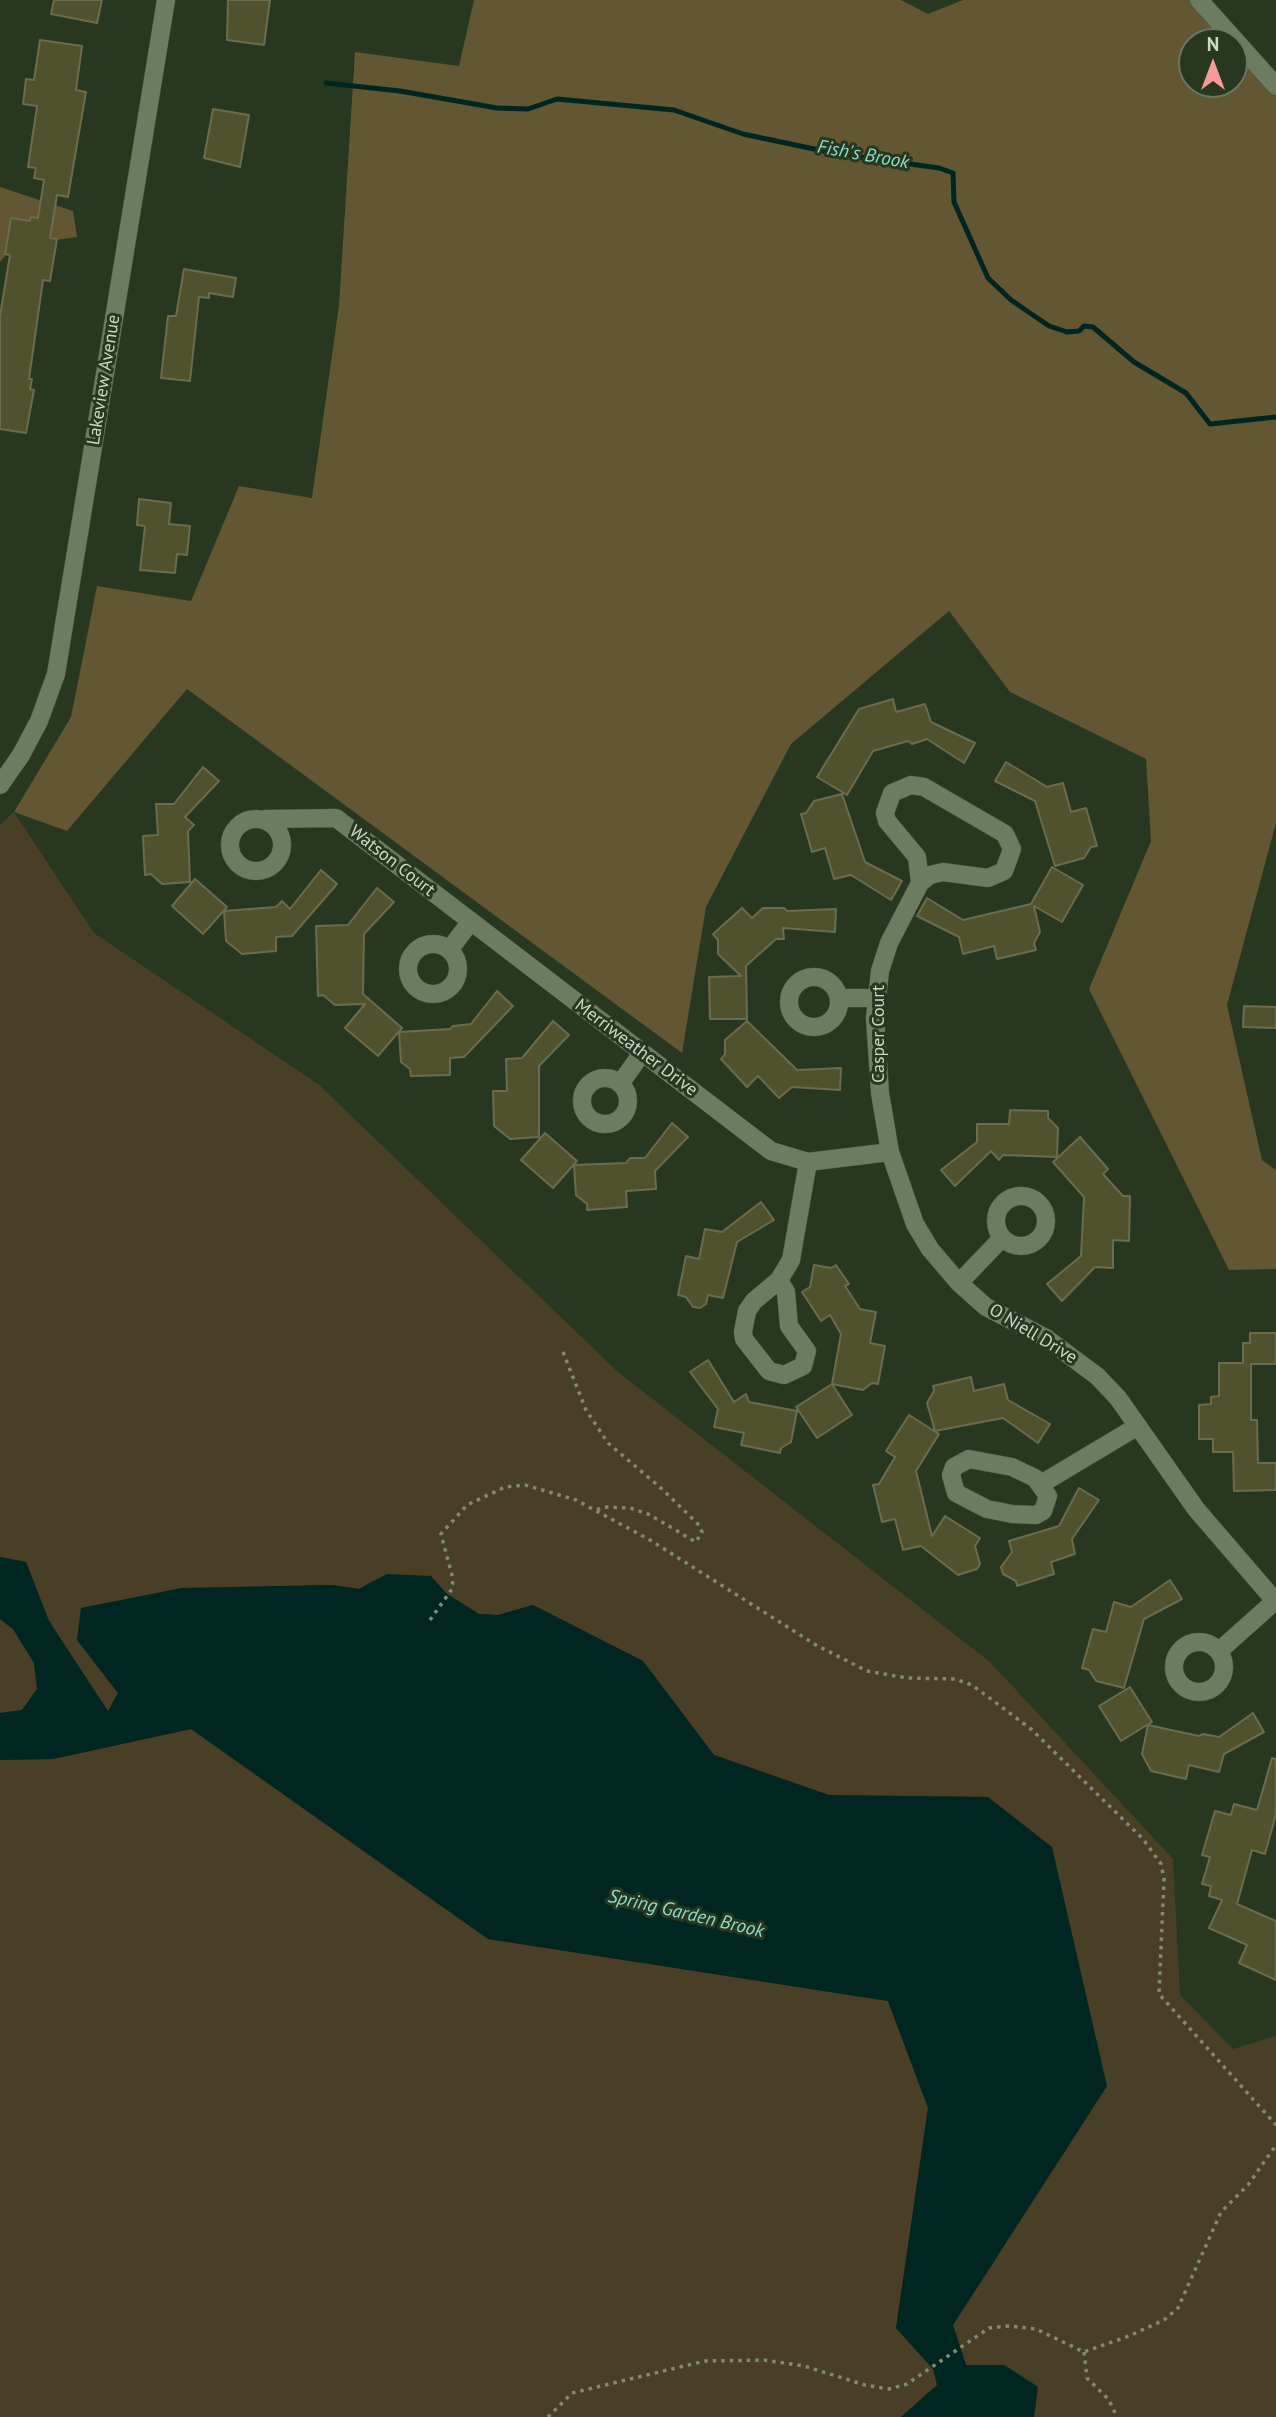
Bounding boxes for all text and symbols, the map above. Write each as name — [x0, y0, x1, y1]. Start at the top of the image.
north arrow — [1178, 28, 1248, 98]
text: N — [1207, 32, 1219, 56]
water label: Fish's Brook — [815, 136, 911, 174]
street label: Lakeview Avenue — [83, 313, 125, 447]
street label: Watson Court — [345, 821, 439, 901]
street label: Casper Court — [868, 985, 890, 1083]
street label: Merriweather Drive — [570, 995, 702, 1101]
street label: O Niell Drive — [985, 1299, 1081, 1369]
water label: Spring Garden Brook — [606, 1885, 766, 1943]

